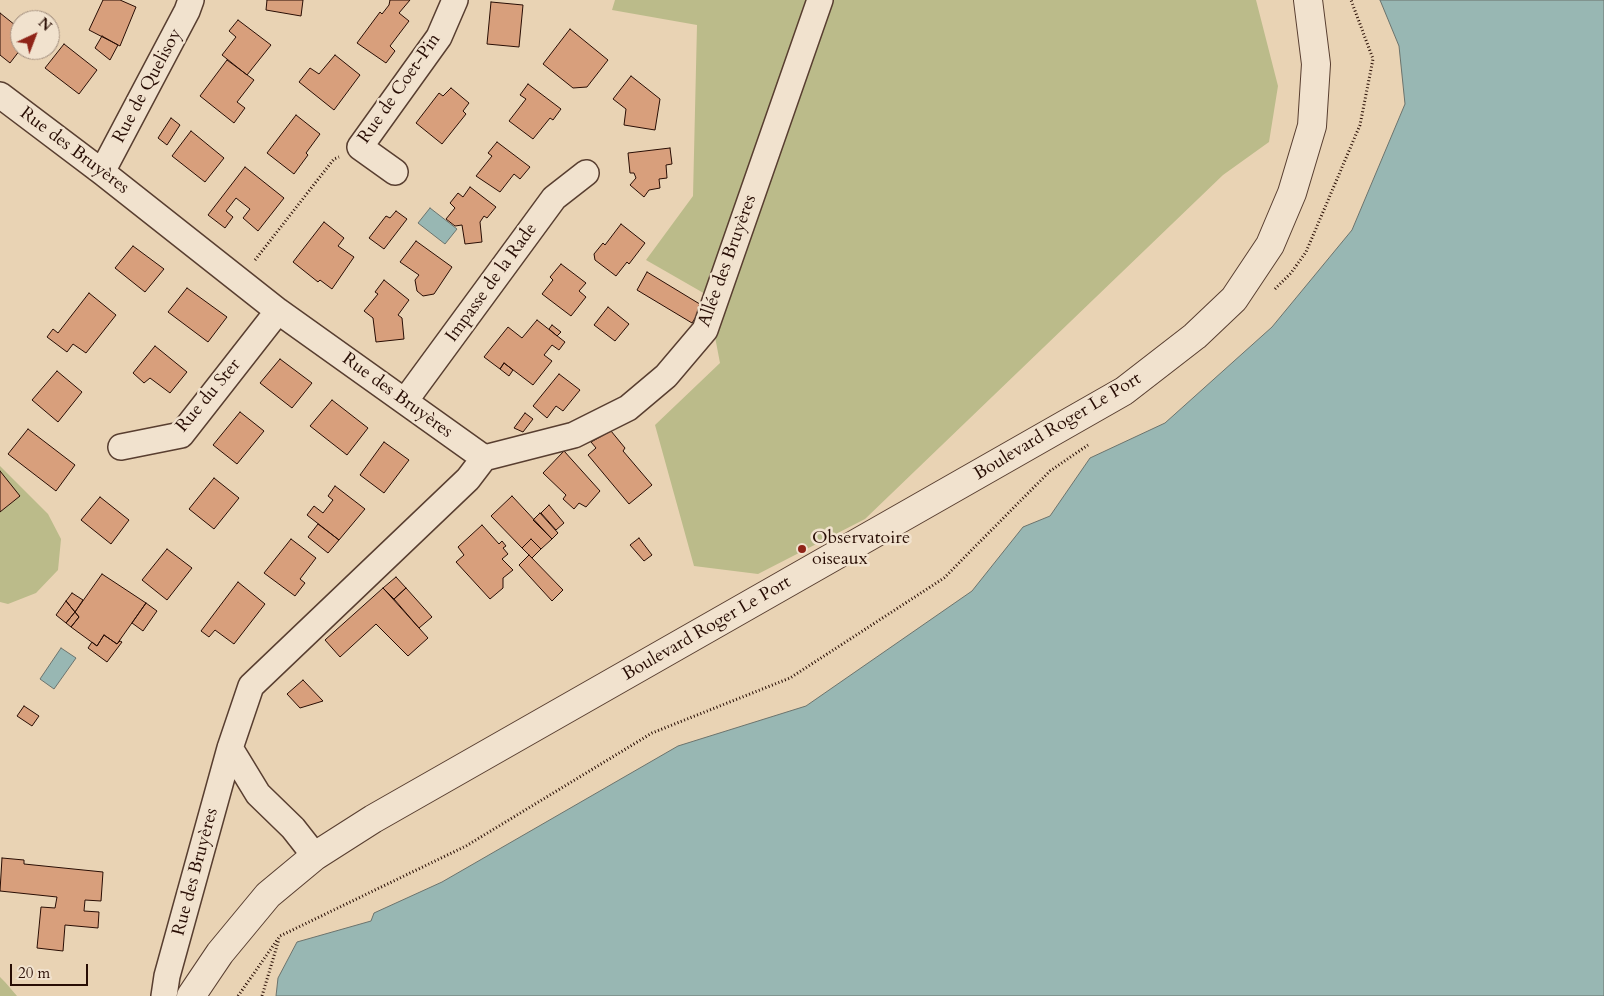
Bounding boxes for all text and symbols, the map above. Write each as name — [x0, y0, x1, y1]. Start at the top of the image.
north arrow — [10, 10, 60, 60]
text: N — [34, 13, 56, 35]
street label: Rue de Quelisoy — [109, 25, 187, 147]
street label: Rue de Coet-Pin — [354, 30, 446, 148]
street label: Rue des Bruyères — [15, 103, 133, 199]
street label: Allée des Bruyères — [694, 192, 762, 330]
street label: Impasse de la Rade — [442, 219, 542, 347]
street label: Rue des Bruyères — [338, 349, 456, 443]
street label: Rue du Ster — [172, 355, 246, 437]
street label: Boulevard Roger Le Port — [971, 369, 1145, 485]
place label: Observatoire oiseaux — [812, 528, 910, 570]
marker: Observatoire oiseaux — [796, 543, 808, 555]
street label: Boulevard Roger Le Port — [619, 572, 795, 686]
street label: Rue des Bruyères — [169, 806, 223, 938]
scale bar — [12, 954, 90, 986]
text: 20 m — [18, 963, 50, 983]

